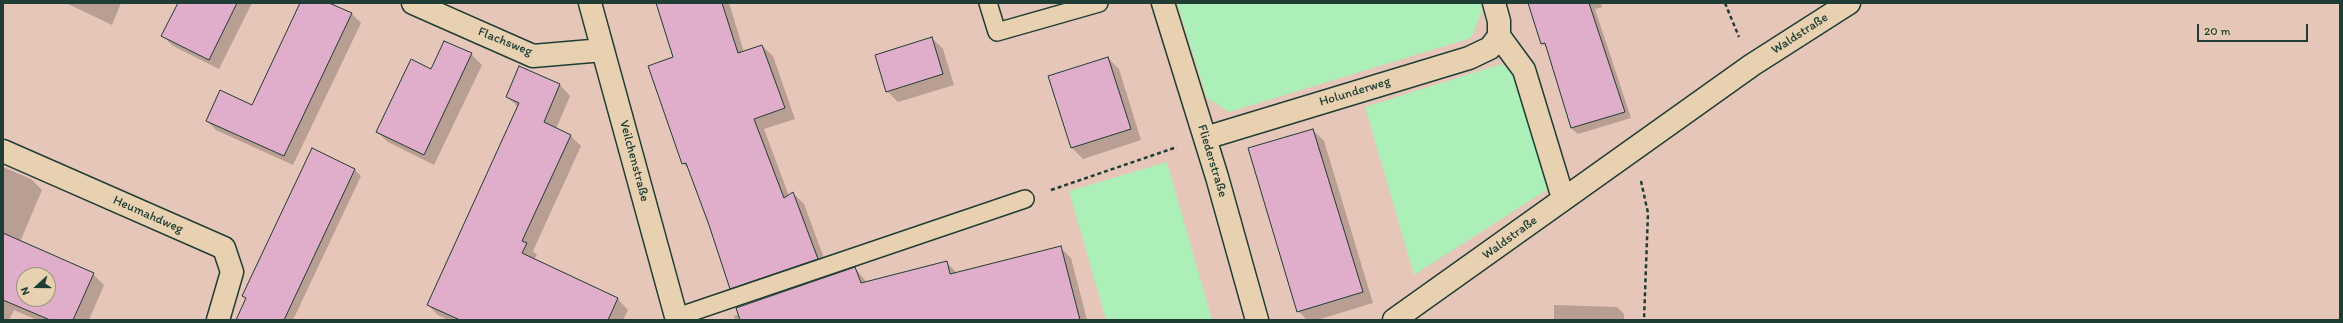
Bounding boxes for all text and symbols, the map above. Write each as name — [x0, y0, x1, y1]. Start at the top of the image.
street label: Waldstraße — [1769, 10, 1831, 58]
scale bar — [2199, 16, 2310, 42]
street label: Flachsweg — [475, 24, 535, 60]
text: 20 m — [2204, 24, 2231, 38]
street label: Holunderweg — [1318, 74, 1392, 110]
street label: Veilchenstraße — [616, 119, 652, 203]
street label: Fliederstraße — [1194, 123, 1230, 199]
street label: Heumahdweg — [110, 193, 186, 237]
street label: Waldstraße — [1479, 213, 1541, 263]
north arrow — [16, 267, 56, 307]
text: N — [18, 285, 33, 297]

